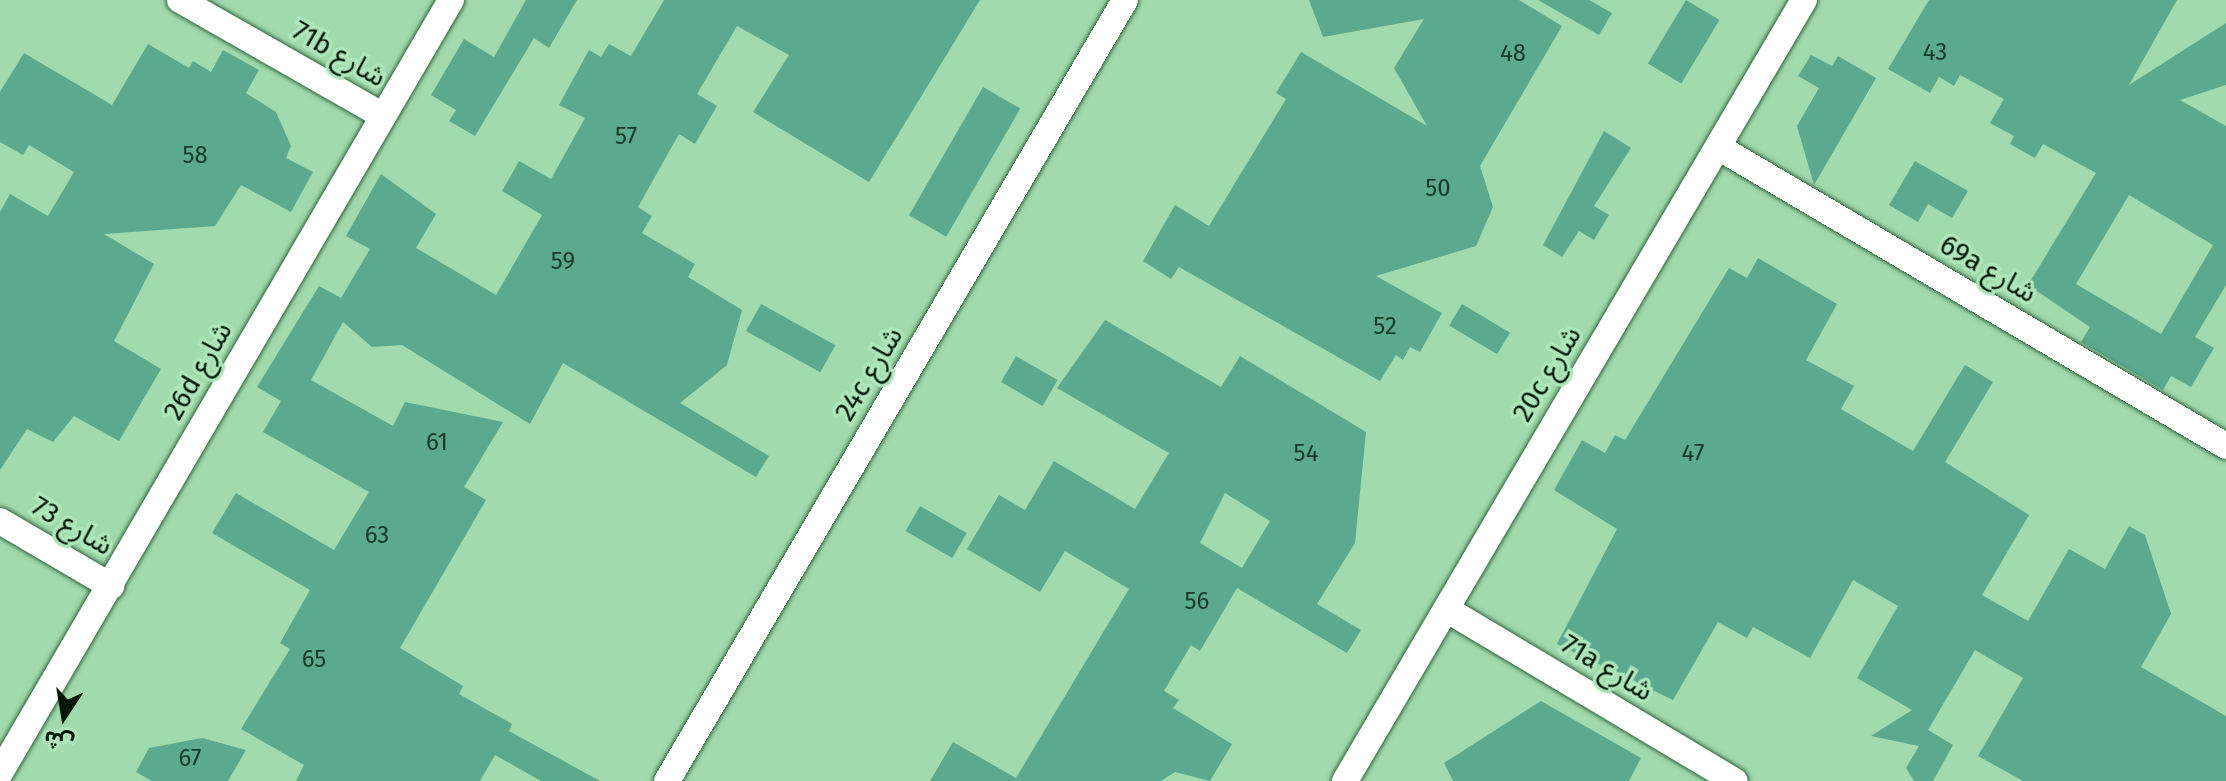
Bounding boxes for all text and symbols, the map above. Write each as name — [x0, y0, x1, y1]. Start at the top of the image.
street label: 71b شارع — [286, 14, 392, 94]
house number: 43 — [1923, 39, 1947, 67]
house number: 48 — [1500, 40, 1526, 68]
house number: 57 — [615, 123, 637, 151]
house number: 58 — [182, 142, 208, 170]
house number: 50 — [1425, 175, 1451, 203]
street label: 69a شارع — [1934, 228, 2042, 310]
house number: 59 — [551, 248, 575, 276]
house number: 52 — [1373, 313, 1397, 341]
street label: 26d شارع — [157, 316, 239, 426]
street label: 20c شارع — [1506, 320, 1588, 428]
street label: 24c شارع — [828, 321, 910, 427]
house number: 61 — [426, 429, 448, 457]
house number: 54 — [1294, 440, 1318, 468]
house number: 47 — [1682, 440, 1704, 468]
street label: شارع 73 — [25, 489, 119, 563]
house number: 63 — [365, 522, 389, 550]
house number: 56 — [1185, 588, 1209, 616]
street label: 71a شارع — [1555, 628, 1659, 708]
house number: 65 — [302, 646, 326, 674]
north arrow — [24, 677, 104, 757]
text: ش — [41, 725, 76, 757]
house number: 67 — [179, 745, 201, 773]

